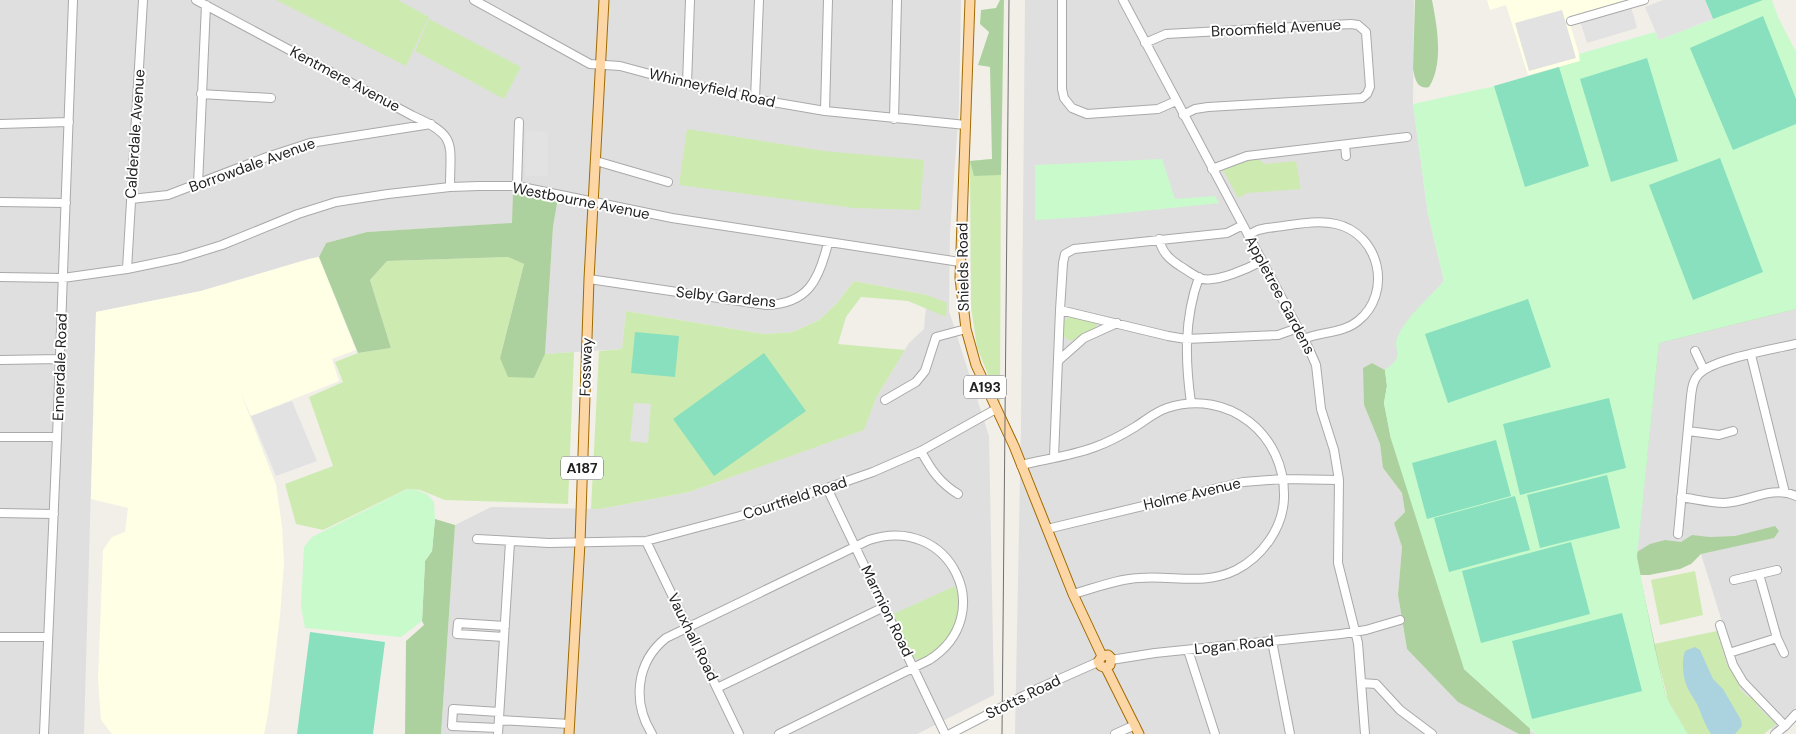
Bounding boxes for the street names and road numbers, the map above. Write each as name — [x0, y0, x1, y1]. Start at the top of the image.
street label: Broomfield Avenue — [1210, 15, 1342, 41]
street label: Kentmere Avenue — [286, 42, 404, 116]
street label: Whinneyfield Road — [647, 64, 777, 112]
street label: Calderdale Avenue — [120, 69, 150, 199]
street label: Borrowdale Avenue — [186, 133, 318, 197]
street label: Westbourne Avenue — [510, 178, 652, 224]
street label: Shields Road — [952, 223, 974, 311]
street label: Appletree Gardens — [1240, 232, 1320, 358]
street label: Selby Gardens — [675, 282, 777, 312]
street label: Ennerdale Road — [48, 313, 72, 421]
street label: Fossway — [575, 337, 597, 397]
road number: A193 — [964, 376, 1006, 398]
road number: A187 — [561, 456, 603, 479]
street label: Courtfield Road — [740, 472, 850, 524]
street label: Holme Avenue — [1141, 473, 1243, 515]
street label: Marmion Road — [856, 562, 918, 660]
street label: Vauxhall Road — [663, 590, 723, 684]
street label: Logan Road — [1193, 631, 1275, 659]
street label: Stotts Road — [982, 670, 1064, 724]

